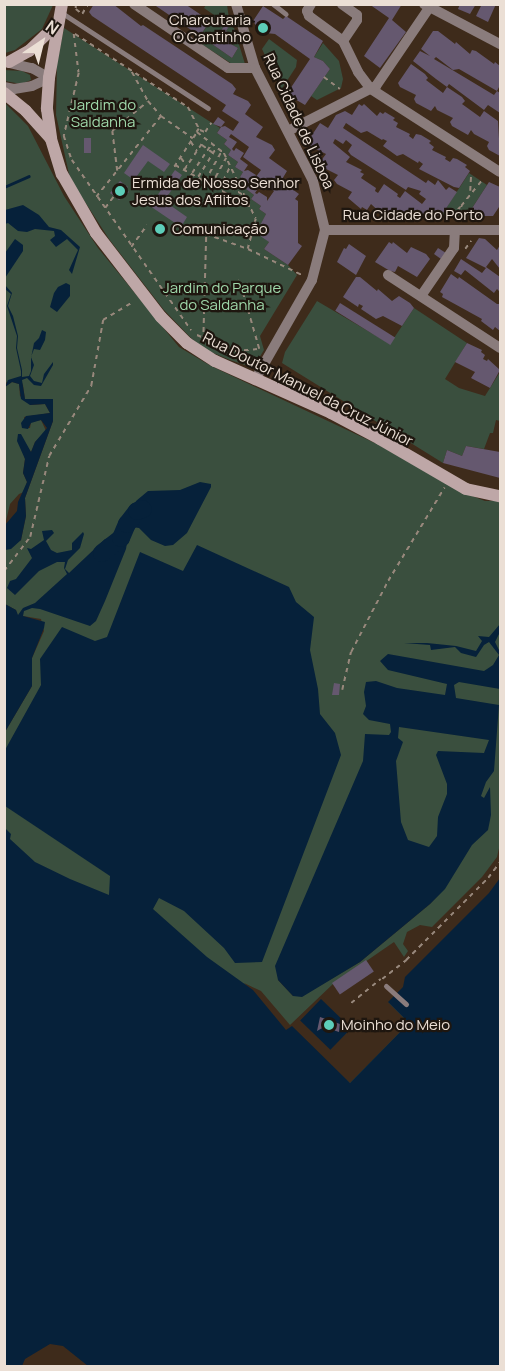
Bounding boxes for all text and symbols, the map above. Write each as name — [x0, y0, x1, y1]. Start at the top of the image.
place label: Charcutaria O Cantinho — [169, 10, 251, 45]
north arrow — [12, 12, 72, 72]
text: N — [41, 15, 63, 40]
marker: Charcutaria O Cantinho — [256, 21, 270, 35]
street label: Rua Cidade de Lisboa — [260, 50, 338, 192]
park label: Jardim do Saldanha — [70, 95, 136, 130]
place label: Ermida de Nosso Senhor Jesus dos Aflitos — [132, 173, 300, 208]
marker: Ermida de Nosso Senhor Jesus dos Aflitos — [113, 184, 127, 198]
street label: Rua Cidade do Porto — [343, 206, 483, 224]
place label: Comunicação — [172, 220, 268, 238]
marker: Comunicação — [153, 222, 167, 236]
park label: Jardim do Parque do Saldanha — [163, 278, 281, 313]
street label: Rua Doutor Manuel da Cruz Júnior — [200, 328, 416, 450]
place label: Moinho do Meio — [341, 1016, 450, 1034]
marker: Moinho do Meio — [322, 1018, 336, 1032]

